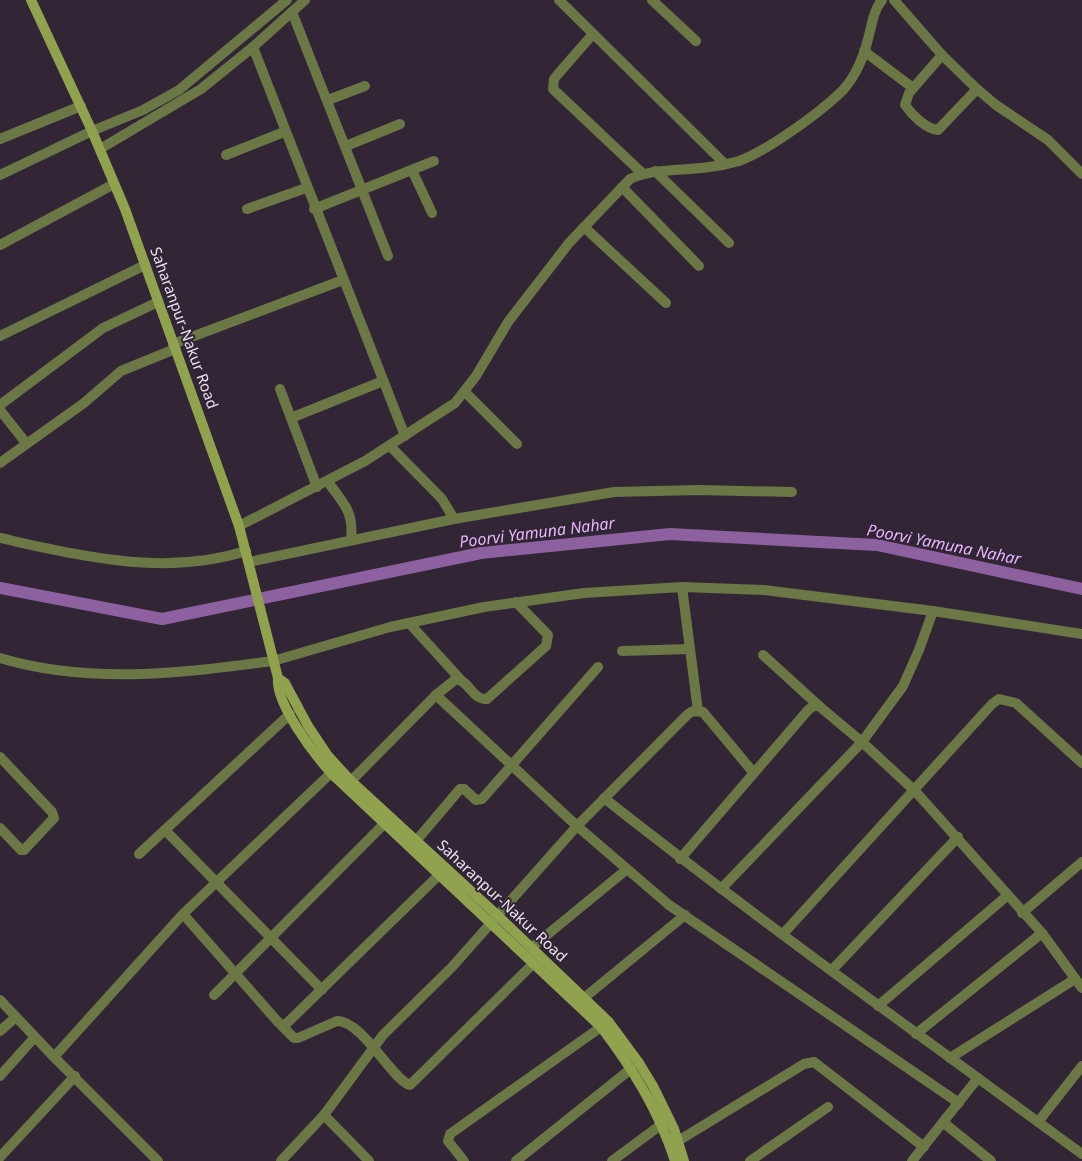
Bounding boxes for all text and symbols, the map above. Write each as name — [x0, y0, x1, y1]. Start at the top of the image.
street label: Saharanpur-Nakur Road — [146, 244, 224, 411]
water label: Poorvi Yamuna Nahar — [458, 511, 617, 552]
water label: Poorvi Yamuna Nahar — [865, 518, 1024, 570]
street label: Saharanpur-Nakur Road — [433, 835, 572, 966]

